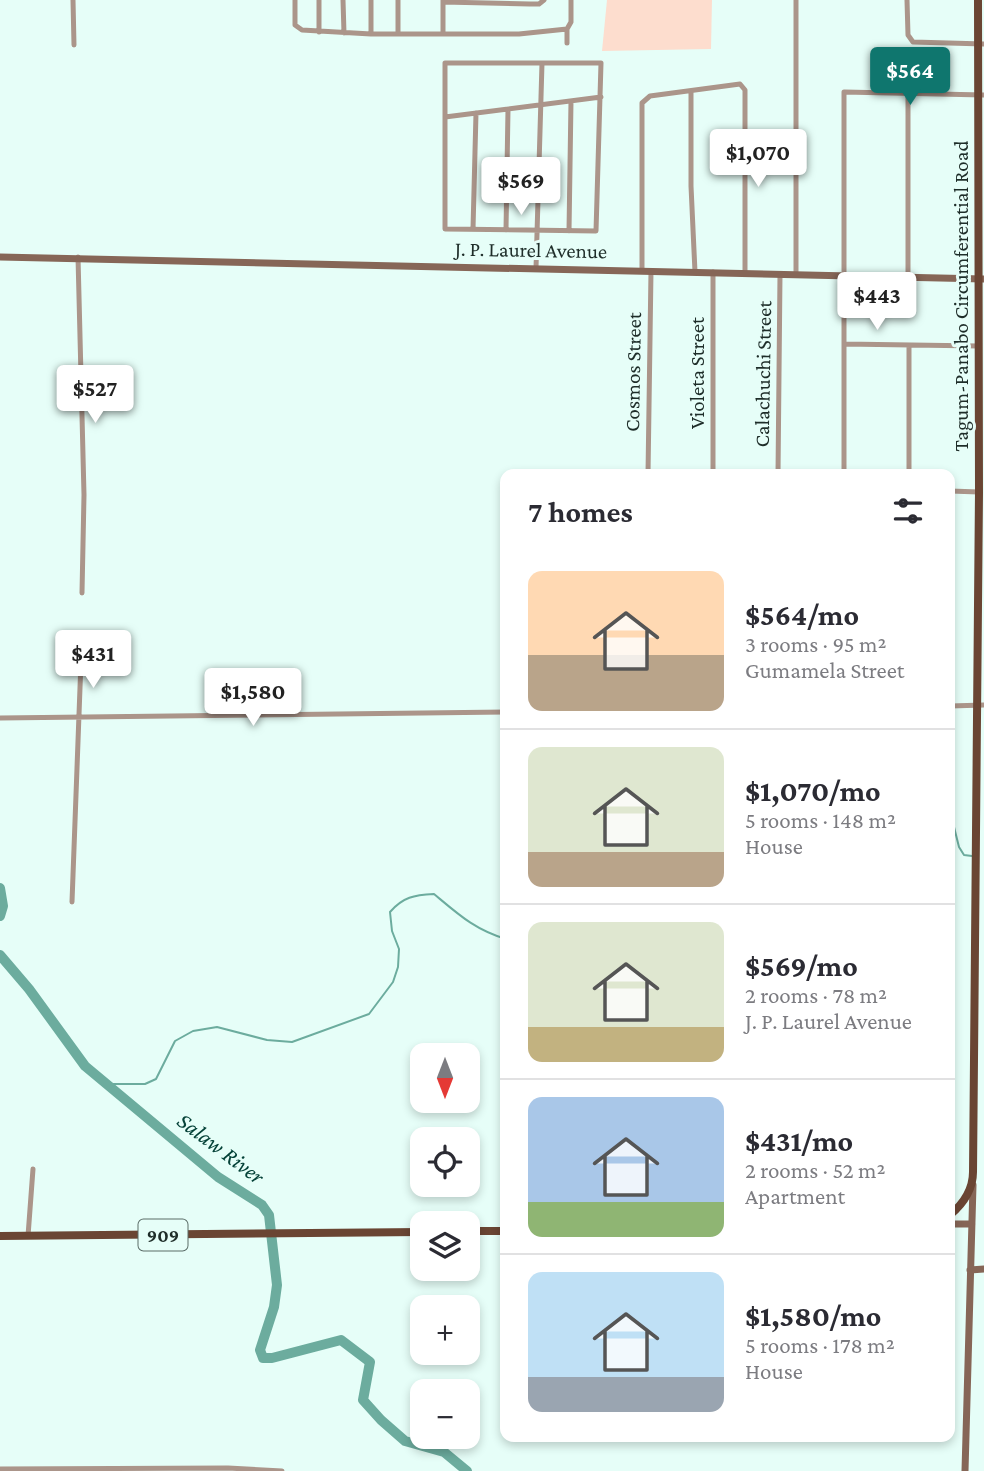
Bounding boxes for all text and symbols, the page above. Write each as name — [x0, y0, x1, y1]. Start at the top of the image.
pin: $564 — [869, 48, 951, 107]
text: $564 — [886, 57, 934, 83]
pin: $1,070 — [701, 130, 815, 189]
text: $1,070 — [726, 139, 790, 165]
street label: Tagum-Panabo Circumferential Road — [949, 140, 973, 452]
pin: $569 — [480, 158, 562, 217]
text: $569 — [497, 167, 545, 193]
street label: J. P. Laurel Avenue — [453, 237, 607, 263]
pin: $443 — [836, 272, 918, 332]
text: $443 — [853, 282, 901, 308]
street label: Calachuchi Street — [750, 299, 776, 448]
street label: Cosmos Street — [620, 311, 646, 432]
street label: Violeta Street — [685, 316, 709, 429]
pin: $527 — [54, 366, 136, 425]
text: $527 — [73, 375, 117, 401]
icon: filters — [889, 492, 927, 530]
text: 7 homes — [528, 495, 633, 528]
text: $564/mo — [745, 598, 859, 631]
icon: home — [584, 599, 668, 683]
pin: $431 — [52, 630, 134, 690]
text: 3 rooms · 95 m² — [745, 631, 886, 657]
text: $431 — [71, 640, 115, 666]
text: Gumamela Street — [745, 657, 904, 683]
pin: $1,580 — [196, 668, 310, 728]
text: $1,580 — [220, 678, 286, 704]
text: $1,070/mo — [745, 774, 881, 807]
icon: home — [584, 775, 668, 859]
text: 5 rooms · 148 m² — [745, 807, 896, 833]
text: House — [745, 833, 803, 859]
text: $569/mo — [745, 949, 858, 982]
icon: home — [584, 950, 668, 1034]
text: 2 rooms · 78 m² — [745, 982, 887, 1008]
text: J. P. Laurel Avenue — [745, 1008, 912, 1034]
north arrow — [410, 1043, 480, 1113]
map controls — [410, 1043, 480, 1449]
water label: Salaw River — [172, 1107, 270, 1190]
text: $431/mo — [745, 1124, 853, 1157]
icon: home — [584, 1125, 668, 1209]
button: locate — [410, 1127, 480, 1197]
text: 2 rooms · 52 m² — [745, 1157, 885, 1183]
text: Apartment — [745, 1183, 845, 1209]
button: layers — [410, 1211, 480, 1281]
road number: 909 — [138, 1219, 188, 1250]
button: + — [410, 1295, 480, 1365]
text: $1,580/mo — [745, 1299, 881, 1332]
icon: home — [584, 1300, 668, 1384]
text: 5 rooms · 178 m² — [745, 1332, 895, 1358]
text: House — [745, 1358, 803, 1384]
button: − — [410, 1379, 480, 1449]

